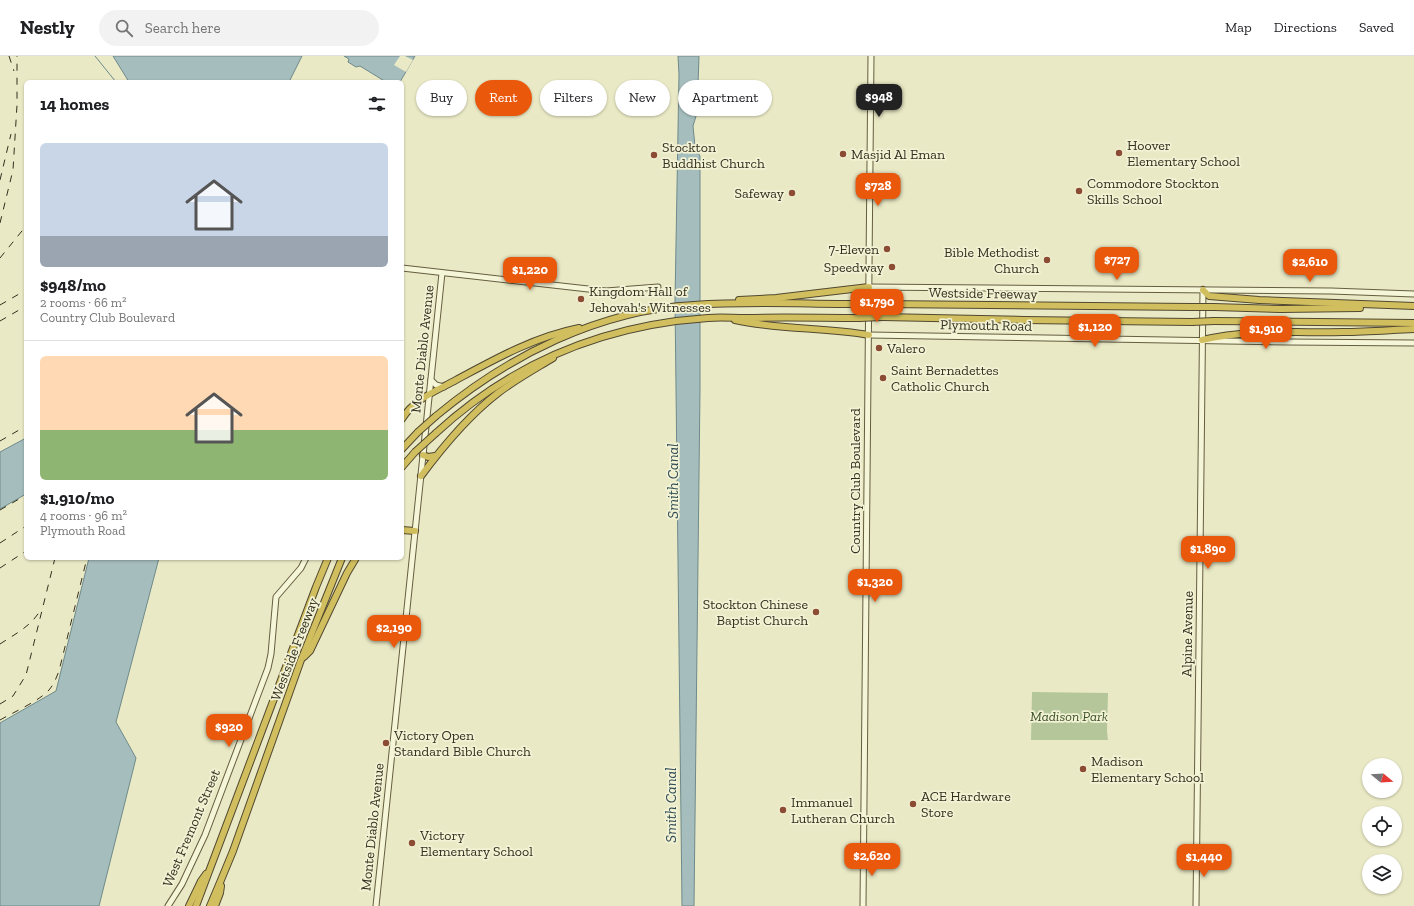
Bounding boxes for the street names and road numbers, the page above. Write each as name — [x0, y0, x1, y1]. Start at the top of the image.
street label: Monte Diablo Avenue — [407, 284, 438, 414]
street label: Westside Freeway — [928, 284, 1038, 303]
street label: Plymouth Road — [940, 316, 1032, 335]
street label: Country Club Boulevard — [847, 408, 864, 554]
street label: Alpine Avenue — [1178, 590, 1197, 677]
street label: Westside Freeway — [267, 595, 322, 703]
street label: Monte Diablo Avenue — [357, 762, 388, 892]
street label: West Fremont Street — [159, 766, 224, 890]

